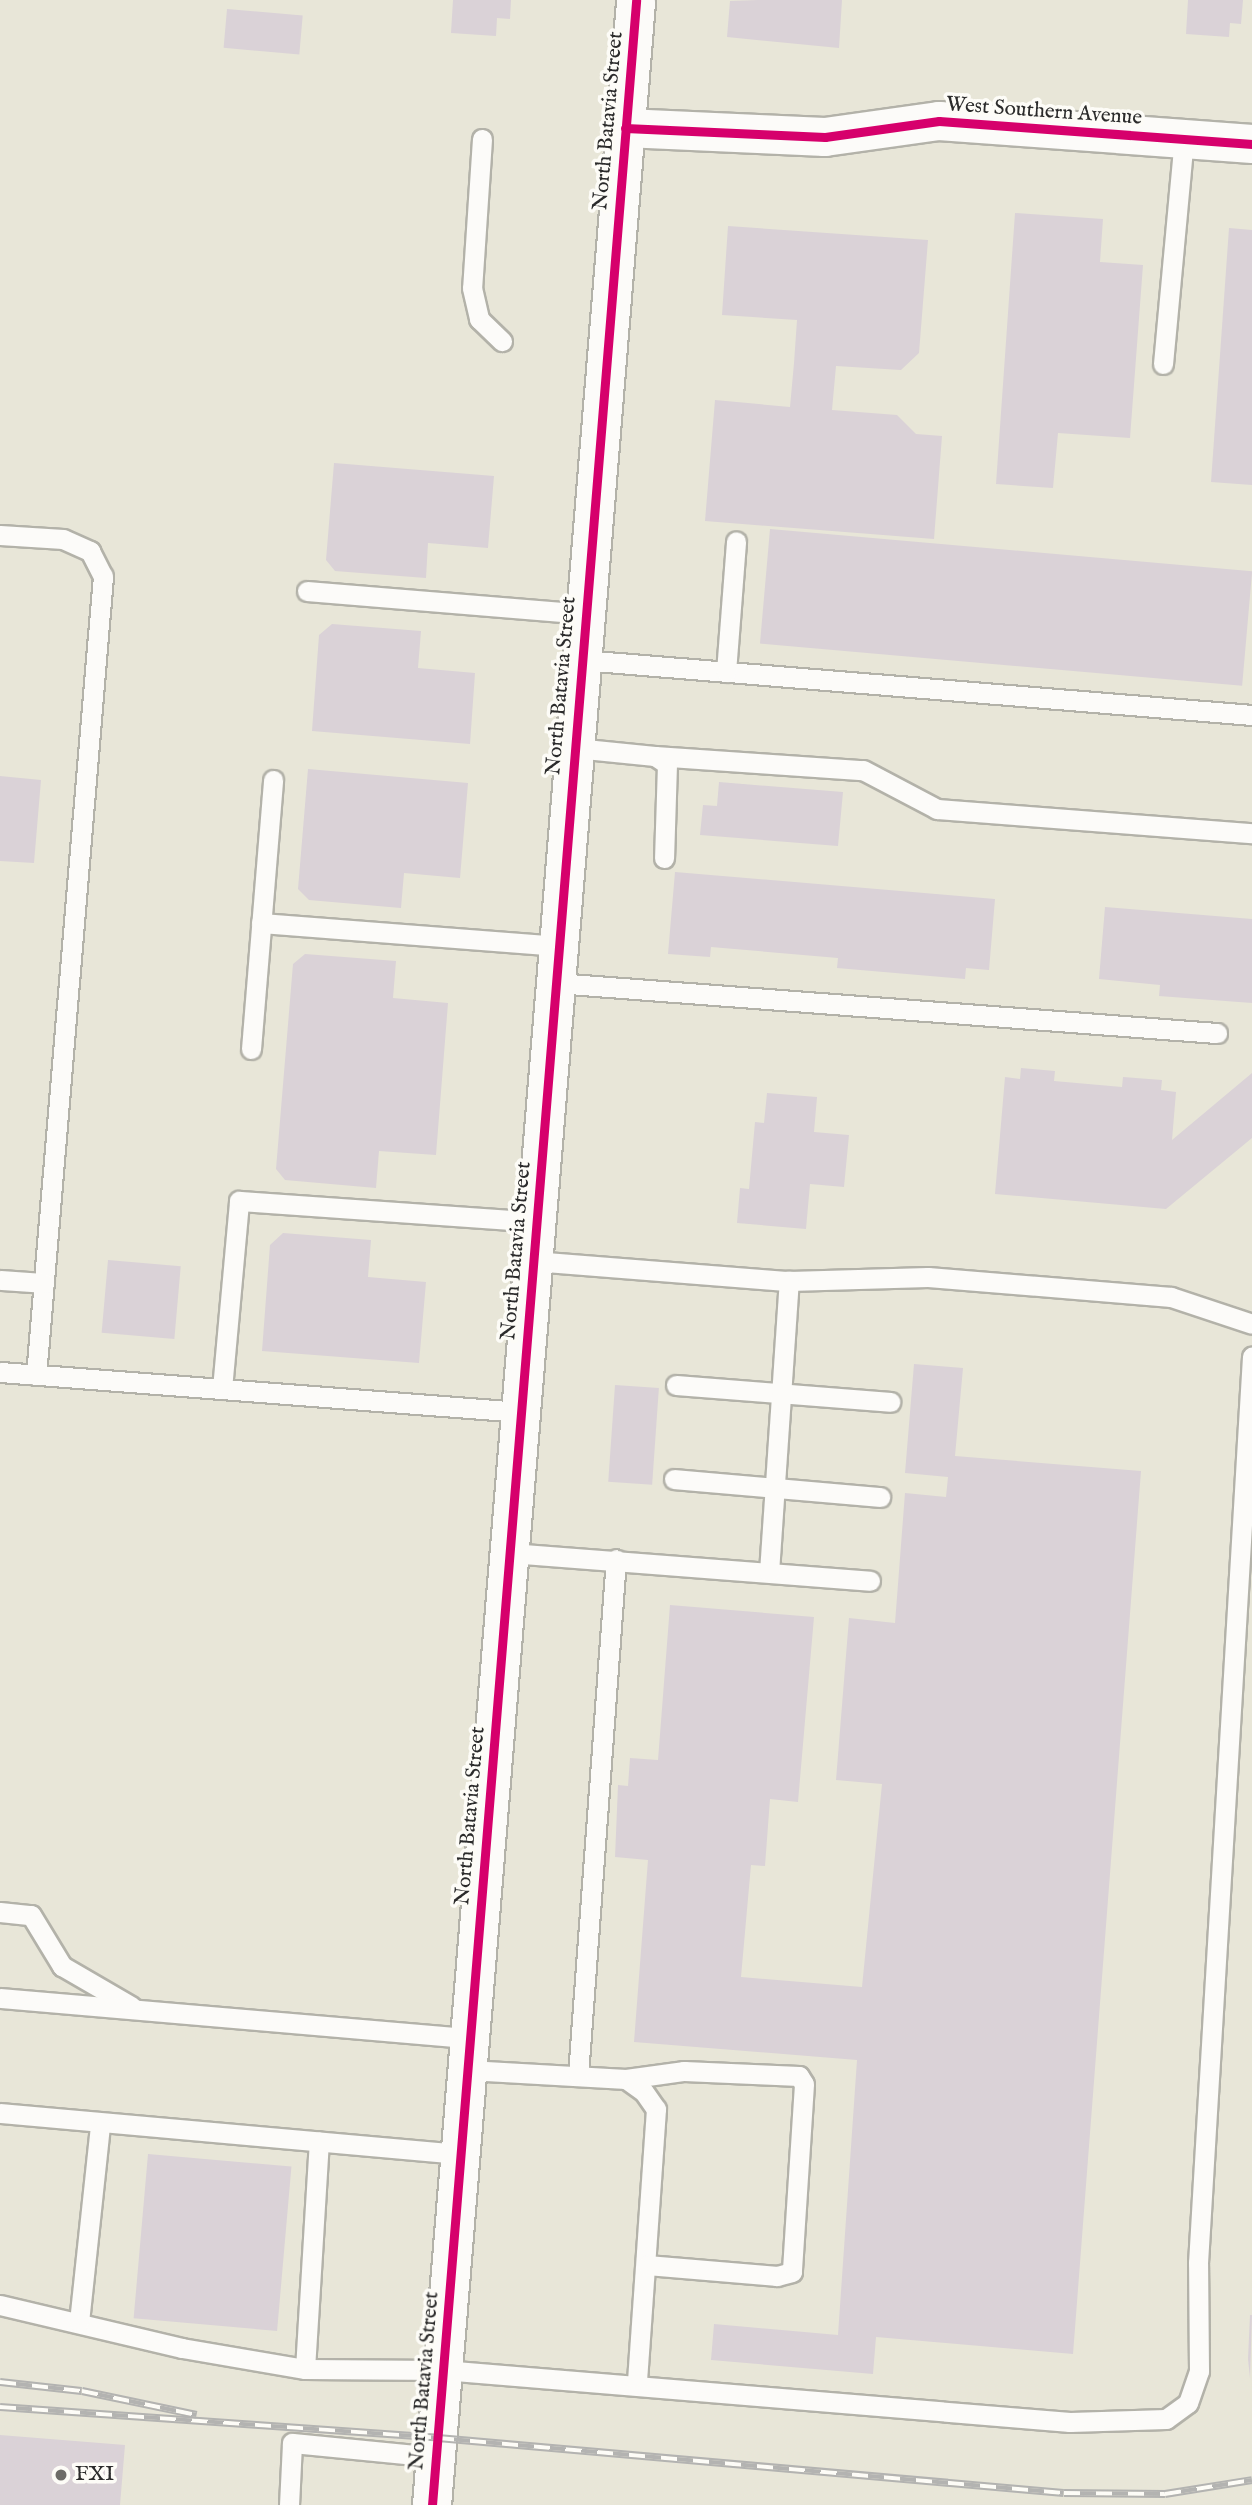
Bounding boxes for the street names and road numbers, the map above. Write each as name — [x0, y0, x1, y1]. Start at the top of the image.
street label: North Batavia Street — [589, 31, 629, 211]
street label: West Southern Avenue — [945, 93, 1143, 131]
street label: North Batavia Street — [542, 596, 582, 776]
street label: North Batavia Street — [497, 1161, 537, 1341]
street label: North Batavia Street — [451, 1726, 491, 1906]
street label: North Batavia Street — [405, 2291, 445, 2471]

